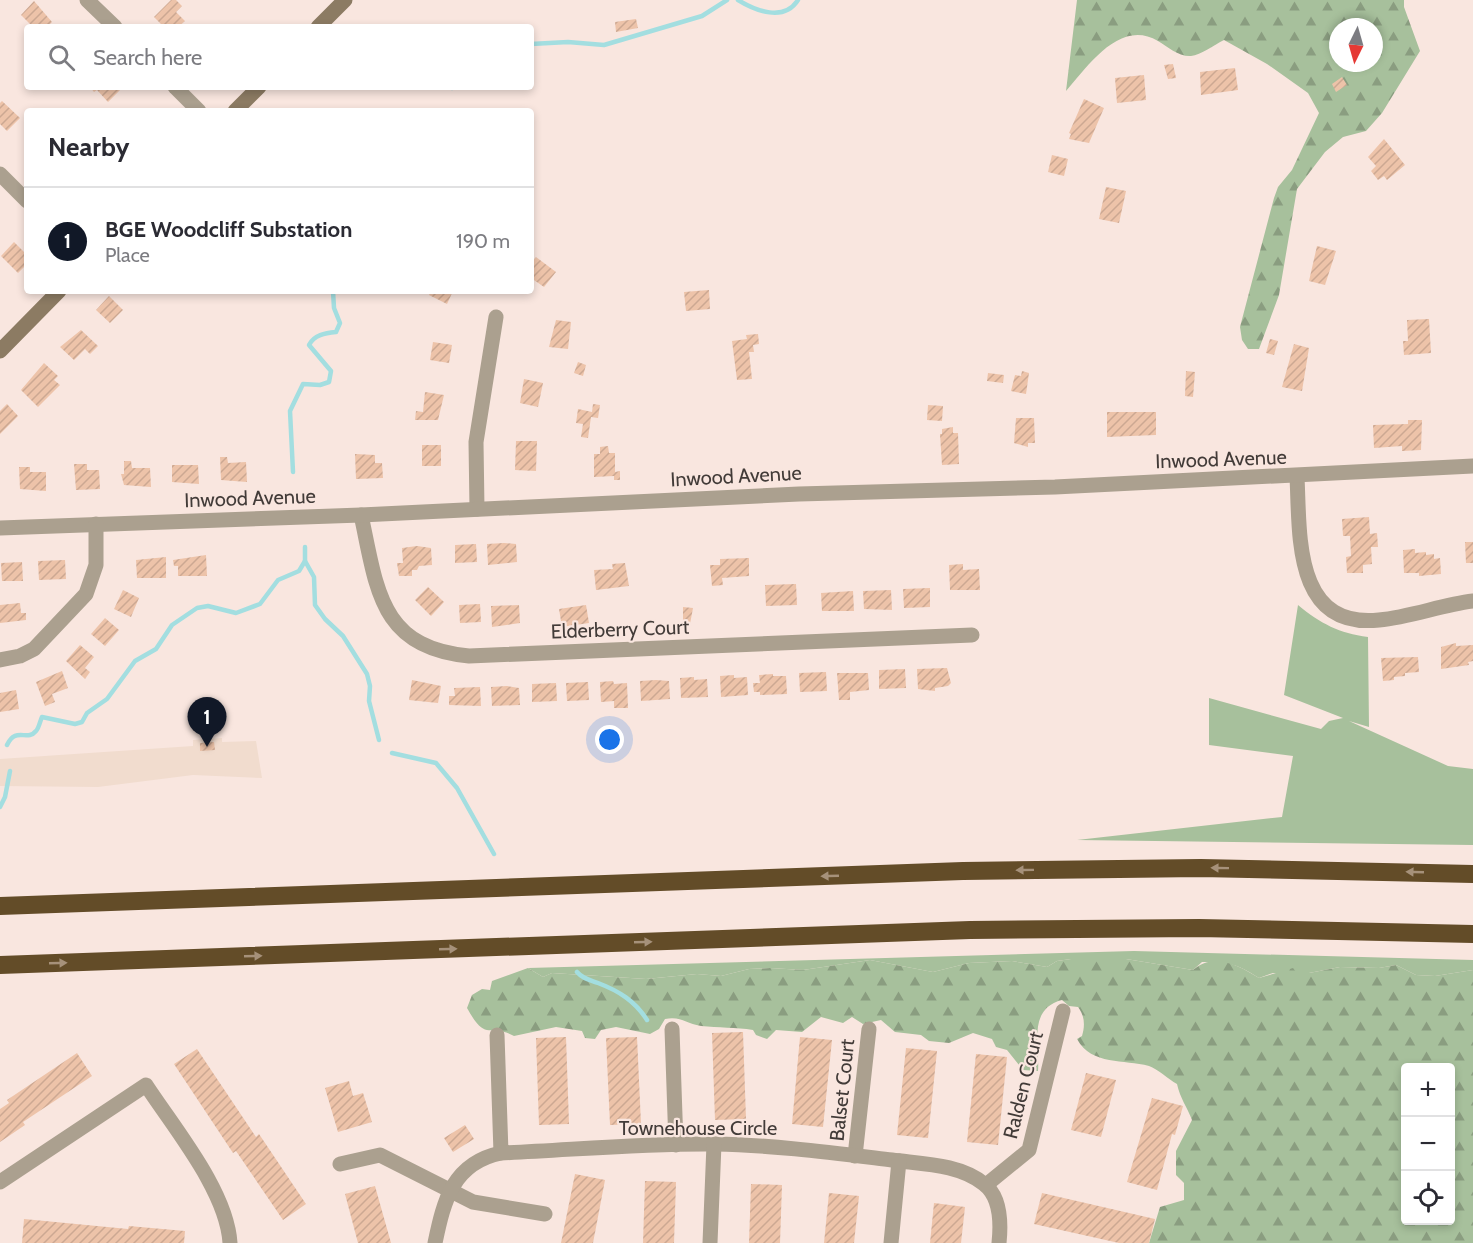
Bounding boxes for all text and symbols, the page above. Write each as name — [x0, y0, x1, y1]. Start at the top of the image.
north arrow — [1329, 18, 1383, 72]
search box — [24, 24, 534, 90]
icon: search — [45, 41, 78, 74]
text: Search here — [93, 44, 202, 71]
text: Nearby — [48, 131, 129, 163]
text: BGE Woodcliff Substation — [105, 216, 352, 243]
text: 1 — [64, 229, 71, 253]
text: 190 m — [456, 229, 510, 253]
text: Place — [105, 243, 150, 267]
street label: Inwood Avenue — [1155, 445, 1287, 473]
street label: Inwood Avenue — [670, 461, 802, 491]
street label: Inwood Avenue — [184, 484, 316, 512]
street label: Elderberry Court — [550, 615, 690, 643]
pin: 1 — [188, 698, 226, 747]
your location — [595, 725, 624, 754]
one-way arrow — [1210, 863, 1229, 873]
one-way arrow — [1015, 865, 1034, 875]
one-way arrow — [1405, 867, 1424, 877]
one-way arrow — [820, 871, 839, 881]
one-way arrow — [634, 938, 653, 947]
one-way arrow — [439, 944, 458, 954]
one-way arrow — [244, 951, 263, 961]
one-way arrow — [49, 958, 68, 968]
street label: Ralden Court — [998, 1029, 1048, 1141]
street label: Balset Court — [825, 1037, 859, 1142]
map controls — [1401, 1063, 1455, 1225]
button: + — [1401, 1063, 1455, 1117]
street label: Townehouse Circle — [619, 1116, 777, 1140]
button: − — [1401, 1117, 1455, 1171]
button: locate — [1401, 1171, 1455, 1225]

